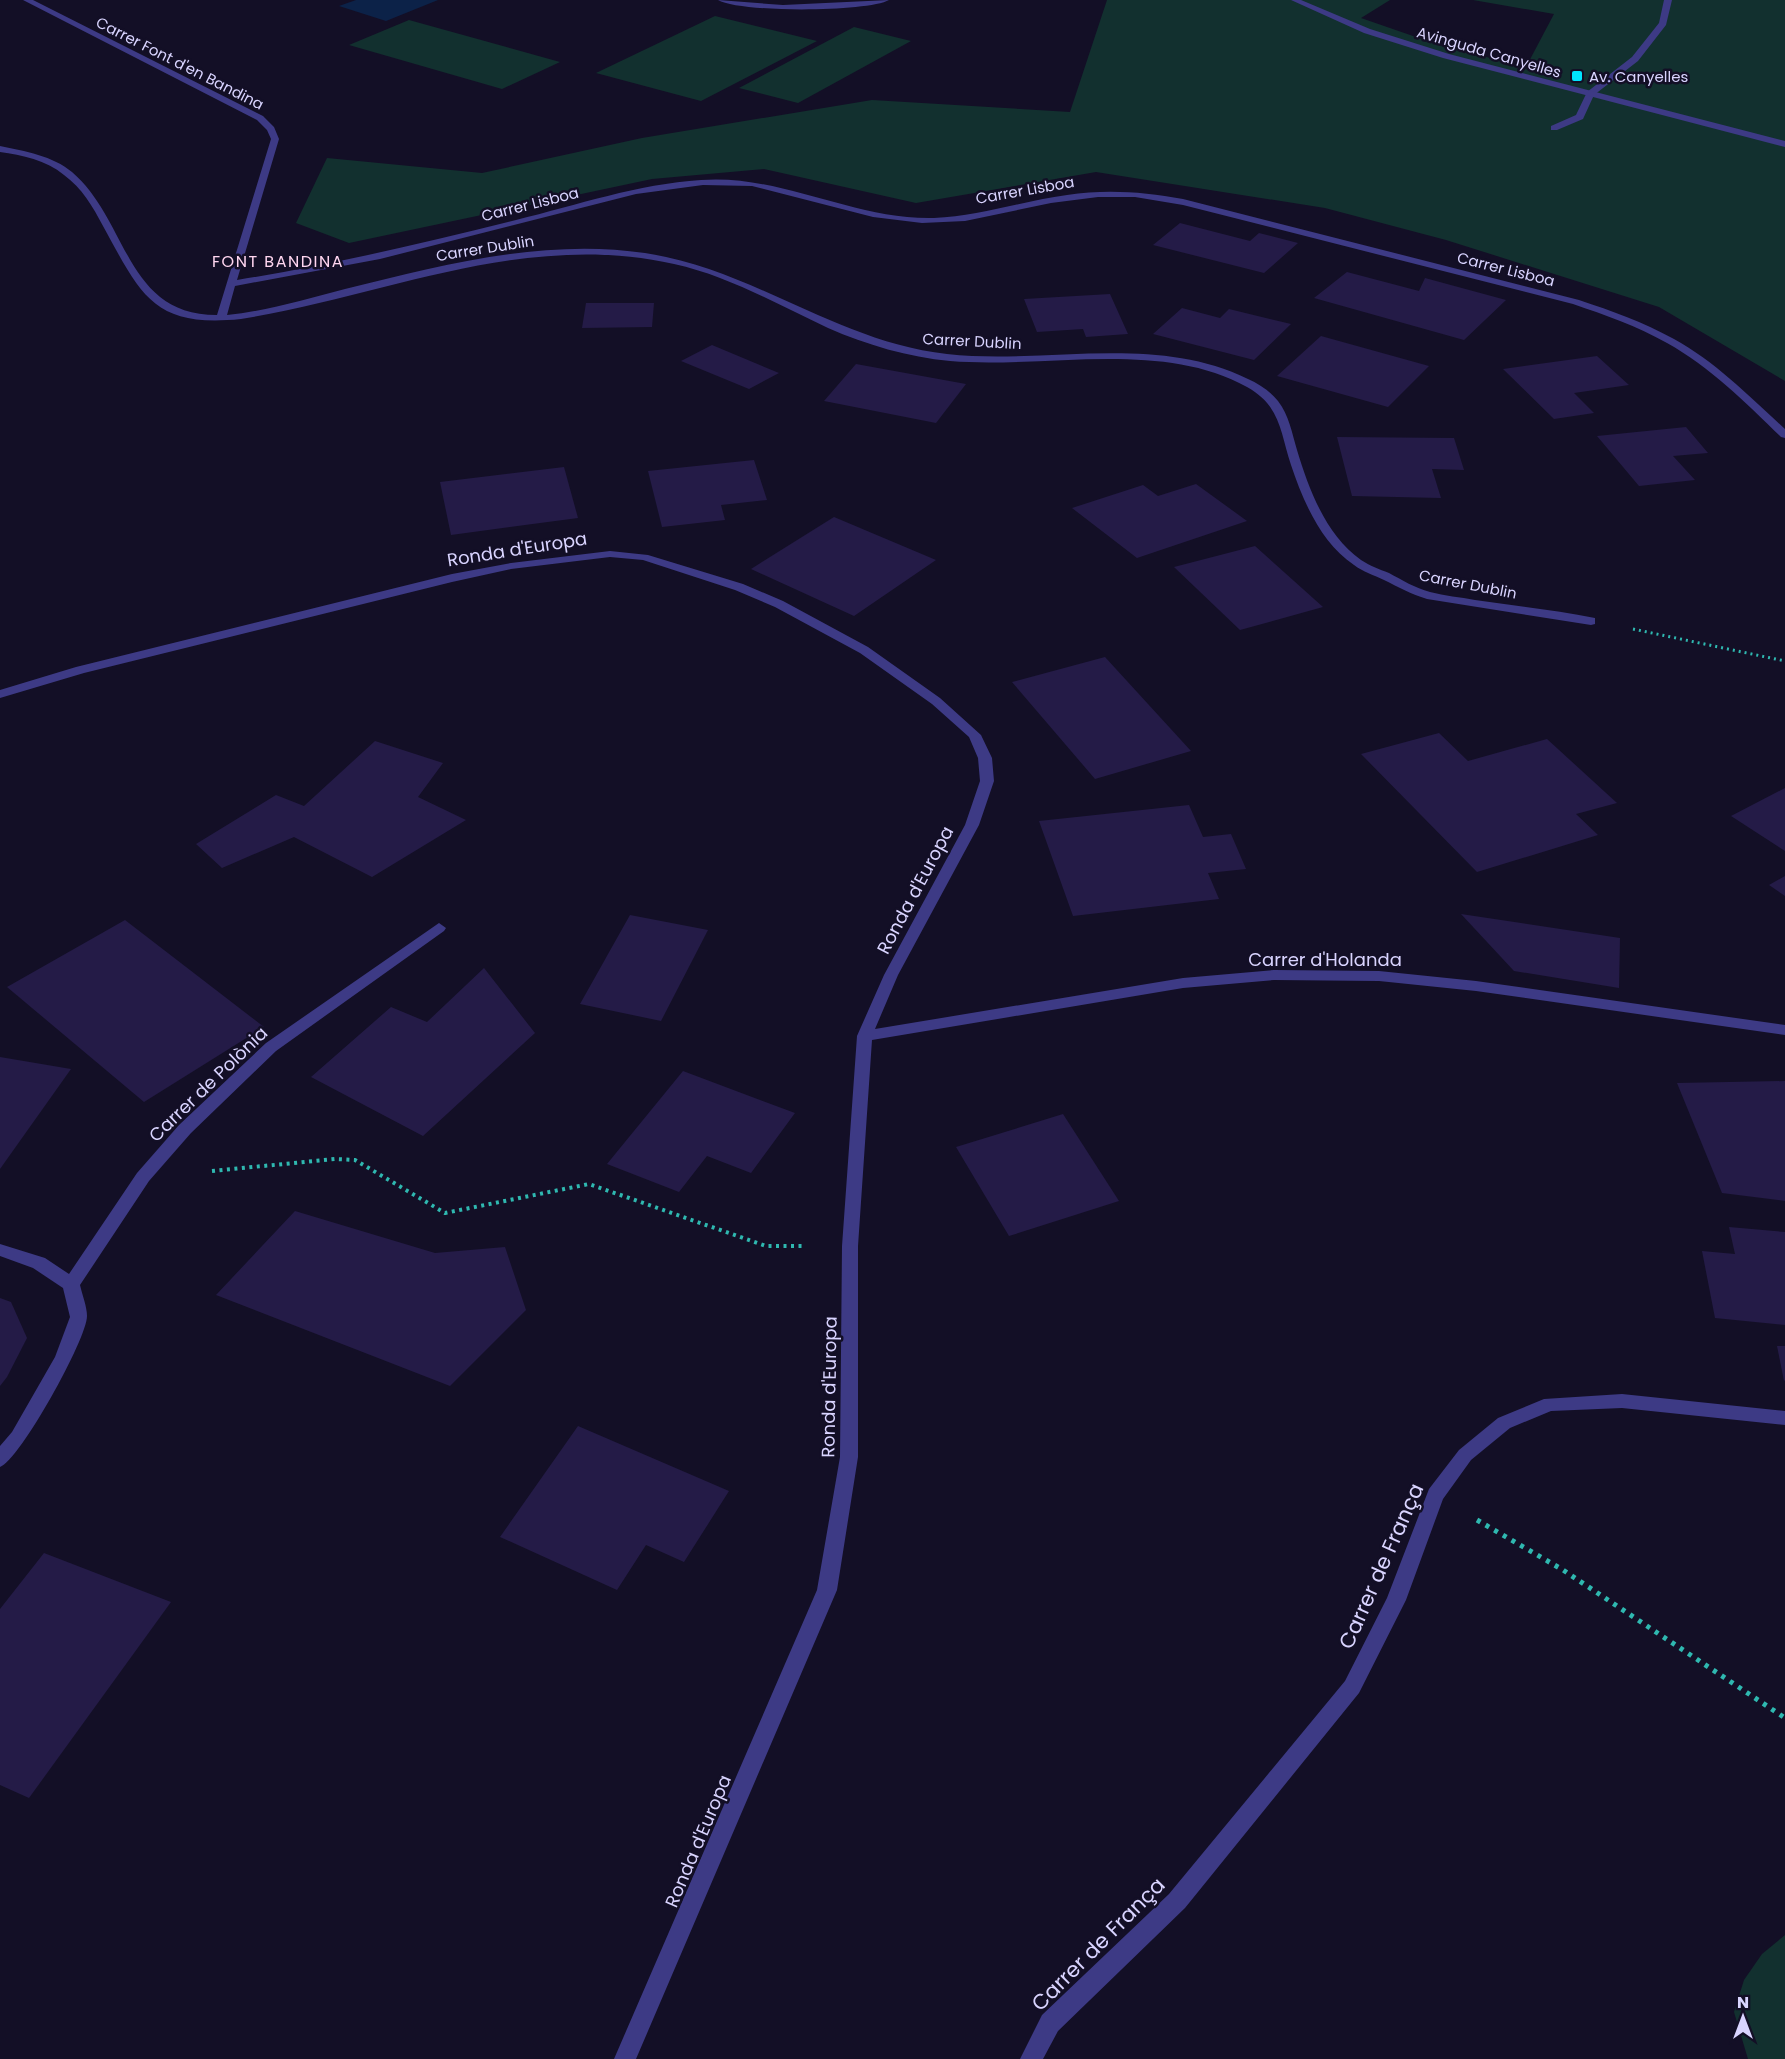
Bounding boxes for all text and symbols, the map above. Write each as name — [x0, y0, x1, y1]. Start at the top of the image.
street label: Carrer Font d'en Bandina — [92, 11, 268, 115]
street label: Avinguda Canyelles — [1414, 21, 1564, 83]
place label: Av. Canyelles — [1589, 66, 1688, 87]
marker: Av. Canyelles — [1570, 69, 1584, 83]
street label: Carrer Lisboa — [974, 171, 1076, 209]
street label: Carrer Lisboa — [479, 182, 581, 226]
street label: Carrer Dublin — [434, 230, 536, 266]
street label: Carrer Lisboa — [1455, 247, 1557, 291]
district label: FONT BANDINA — [212, 250, 344, 273]
street label: Carrer Dublin — [922, 328, 1022, 354]
street label: Ronda d'Europa — [445, 526, 589, 572]
street label: Carrer Dublin — [1417, 564, 1519, 604]
street label: Ronda d'Europa — [871, 822, 959, 958]
street label: Carrer d'Holanda — [1248, 947, 1402, 972]
street label: Carrer de Polònia — [143, 1021, 273, 1147]
street label: Ronda d'Europa — [815, 1316, 843, 1458]
street label: Carrer de França — [1331, 1479, 1431, 1653]
street label: Ronda d'Europa — [659, 1771, 737, 1911]
street label: Carrer de França — [1025, 1871, 1171, 2017]
north arrow — [1713, 1987, 1773, 2047]
text: N — [1737, 1991, 1749, 2014]

